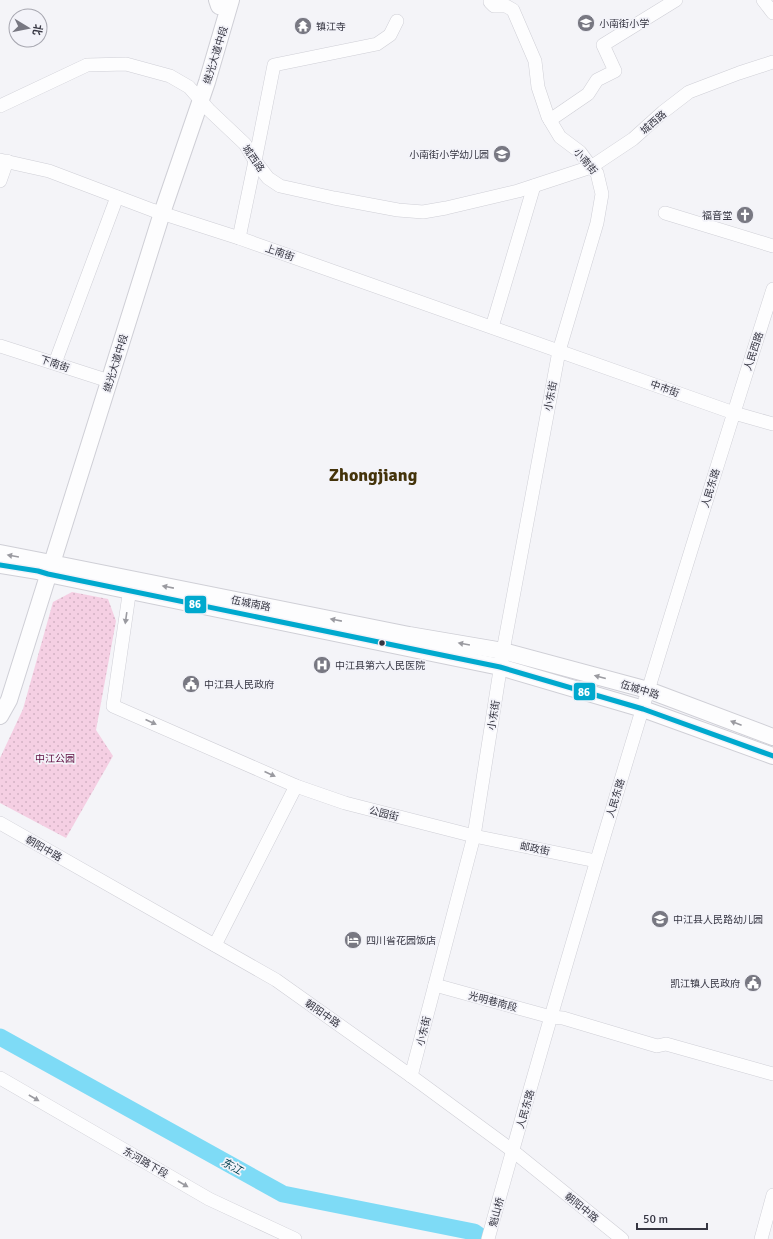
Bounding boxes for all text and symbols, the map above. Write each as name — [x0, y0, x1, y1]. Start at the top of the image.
north arrow — [8, 8, 48, 48]
school or university icon: 小南街小学 — [576, 13, 596, 33]
temple icon: 镇江寺 — [293, 16, 313, 36]
place label: 小南街小学 — [599, 18, 649, 30]
place label: 镇江寺 — [316, 21, 346, 33]
text: 北 — [30, 23, 45, 36]
street label: 继光大道中段 — [201, 25, 230, 86]
street label: 城西路 — [638, 108, 669, 137]
street label: 城西路 — [240, 143, 267, 174]
school or university icon: 小南街小学幼儿园 — [492, 144, 512, 164]
street label: 小南街 — [571, 146, 599, 177]
place label: 小南街小学幼儿园 — [409, 149, 489, 161]
church icon: 福音堂 — [735, 205, 755, 225]
place label: 福音堂 — [702, 210, 732, 222]
street label: 上南街 — [264, 242, 296, 264]
street label: 人民西路 — [742, 330, 766, 372]
street label: 继光大道中段 — [101, 333, 130, 394]
street label: 下南街 — [39, 353, 71, 375]
street label: 中市街 — [649, 378, 681, 400]
street label: 小东街 — [542, 380, 560, 412]
district label: Zhongjiang — [329, 464, 418, 486]
street label: 人民东路 — [699, 467, 723, 509]
one-way arrow — [7, 553, 19, 559]
one-way arrow — [162, 583, 174, 589]
street label: 伍城南路 — [230, 594, 272, 614]
line badge: 86 — [184, 595, 207, 614]
text: 86 — [189, 598, 201, 611]
one-way arrow — [123, 612, 129, 624]
one-way arrow — [330, 617, 342, 623]
unlabelled marker — [377, 638, 387, 648]
one-way arrow — [458, 641, 470, 647]
hospital icon: 中江县第六人民医院 — [312, 655, 332, 675]
place label: 中江县第六人民医院 — [335, 660, 425, 672]
public building icon: 中江县人民政府 — [181, 674, 201, 694]
one-way arrow — [594, 674, 606, 680]
street label: 伍城中路 — [619, 678, 661, 702]
place label: 中江县人民政府 — [204, 679, 274, 691]
line badge: 86 — [573, 682, 596, 701]
text: 86 — [578, 686, 590, 699]
street label: 小东街 — [486, 699, 502, 731]
one-way arrow — [145, 720, 157, 726]
one-way arrow — [730, 720, 742, 726]
park label: 中江公园 — [35, 753, 75, 765]
one-way arrow — [264, 772, 276, 778]
street label: 人民东路 — [604, 777, 628, 819]
street label: 公园街 — [368, 805, 400, 823]
street label: 朝阳中路 — [23, 834, 64, 864]
street label: 邮政街 — [519, 840, 551, 858]
school or university icon: 中江县人民路幼儿园 — [650, 909, 670, 929]
place label: 中江县人民路幼儿园 — [673, 914, 763, 926]
hotel icon: 四川省花园饭店 — [343, 930, 363, 950]
place label: 四川省花园饭店 — [366, 935, 436, 947]
public building icon: 凯江镇人民政府 — [743, 973, 763, 993]
place label: 凯江镇人民政府 — [670, 978, 740, 990]
street label: 光明巷南段 — [467, 990, 518, 1014]
street label: 朝阳中路 — [303, 997, 342, 1030]
street label: 小东街 — [415, 1015, 433, 1047]
street label: 人民东路 — [515, 1088, 537, 1130]
one-way arrow — [28, 1094, 40, 1101]
street label: 东河路下段 — [121, 1145, 170, 1181]
water label: 东江 — [219, 1155, 245, 1178]
one-way arrow — [177, 1180, 189, 1187]
street label: 朝阳中路 — [562, 1191, 601, 1225]
street label: 魁山桥 — [487, 1196, 507, 1228]
scale bar — [637, 1205, 707, 1231]
text: 50 m — [643, 1212, 668, 1227]

